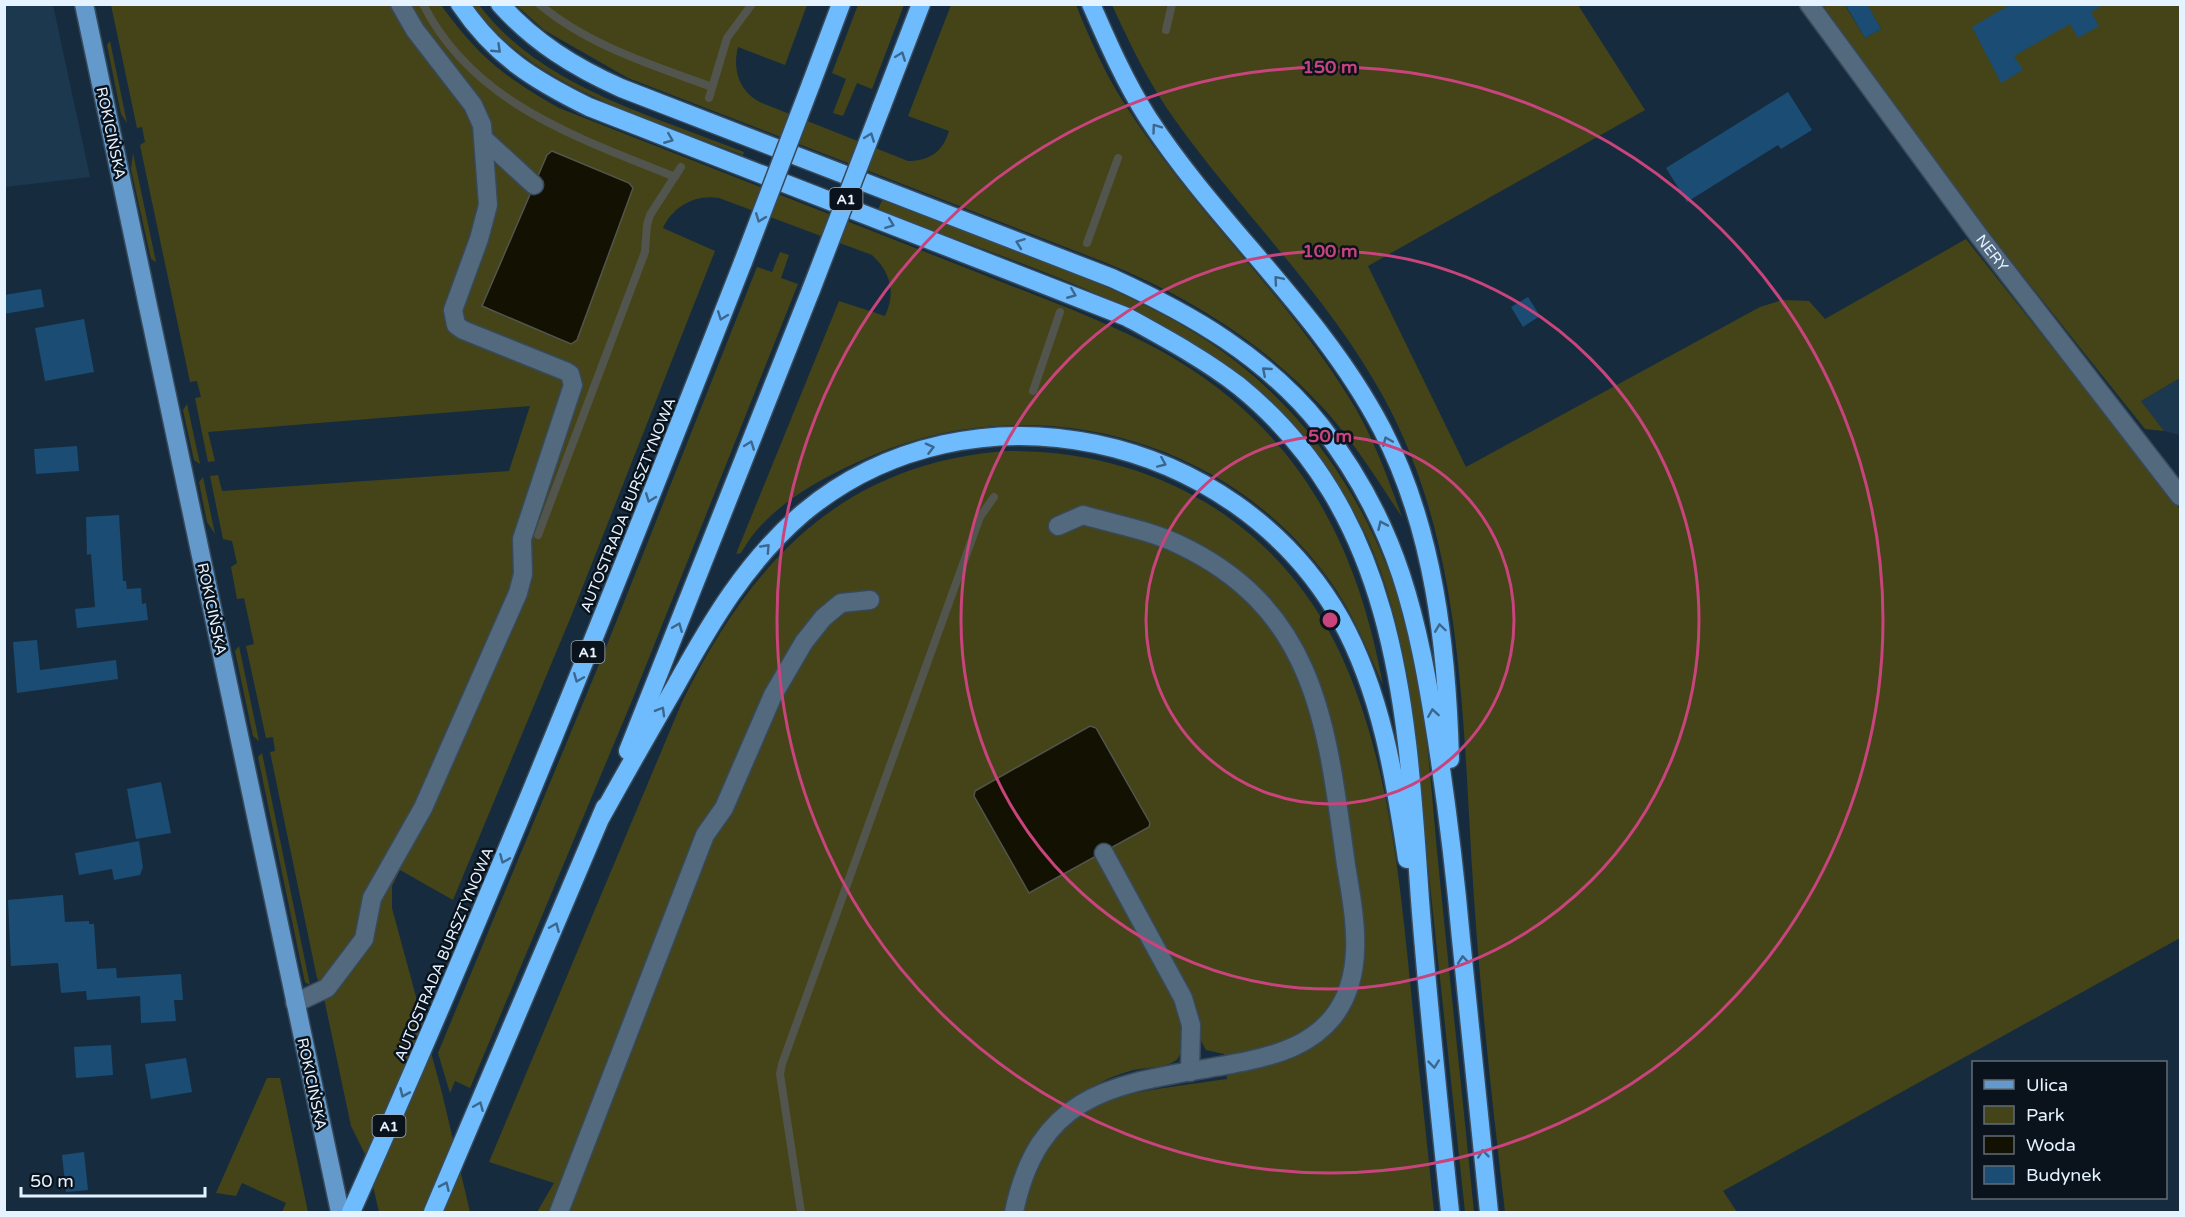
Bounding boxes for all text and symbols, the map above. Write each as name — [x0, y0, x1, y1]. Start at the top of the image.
one-way arrow — [490, 42, 501, 53]
one-way arrow — [894, 52, 906, 63]
text: 150 m — [1302, 56, 1358, 78]
street label: ROKICIŃSKA — [92, 85, 130, 181]
one-way arrow — [1152, 124, 1163, 135]
one-way arrow — [663, 132, 674, 144]
one-way arrow — [863, 133, 875, 144]
road number: A1 — [830, 188, 862, 210]
one-way arrow — [755, 211, 767, 222]
one-way arrow — [884, 216, 895, 229]
street label: NERY — [1972, 231, 2012, 275]
one-way arrow — [1015, 237, 1026, 250]
text: 100 m — [1302, 240, 1358, 262]
one-way arrow — [1275, 276, 1286, 287]
one-way arrow — [1066, 287, 1077, 299]
one-way arrow — [717, 310, 729, 321]
one-way arrow — [1262, 367, 1273, 378]
street label: AUTOSTRADA BURSZTYNOWA — [577, 395, 679, 615]
text: 50 m — [1308, 425, 1352, 447]
one-way arrow — [1382, 436, 1394, 447]
one-way arrow — [743, 441, 755, 452]
one-way arrow — [925, 442, 935, 455]
one-way arrow — [1156, 456, 1167, 468]
one-way arrow — [645, 492, 658, 502]
one-way arrow — [1377, 521, 1389, 532]
one-way arrow — [759, 544, 770, 555]
street label: ROKICIŃSKA — [193, 561, 231, 657]
centre of rings — [1320, 610, 1340, 630]
one-way arrow — [671, 622, 683, 633]
one-way arrow — [1434, 623, 1446, 632]
road number: A1 — [572, 641, 604, 663]
one-way arrow — [573, 672, 585, 683]
one-way arrow — [654, 707, 665, 717]
one-way arrow — [1427, 708, 1439, 717]
street label: AUTOSTRADA BURSZTYNOWA — [391, 845, 497, 1063]
one-way arrow — [499, 853, 511, 864]
one-way arrow — [548, 922, 560, 933]
one-way arrow — [1457, 956, 1470, 965]
street label: ROKICIŃSKA — [293, 1036, 331, 1132]
one-way arrow — [1427, 1060, 1440, 1069]
legend — [1972, 1061, 2167, 1199]
text: Ulica — [2026, 1074, 2068, 1096]
one-way arrow — [399, 1087, 411, 1098]
one-way arrow — [472, 1102, 484, 1113]
text: Park — [2026, 1104, 2065, 1126]
road number: A1 — [372, 1115, 406, 1137]
text: Woda — [2026, 1134, 2076, 1156]
one-way arrow — [1477, 1150, 1490, 1159]
scale bar — [21, 1160, 206, 1198]
text: Budynek — [2026, 1164, 2101, 1186]
text: 50 m — [30, 1170, 74, 1192]
one-way arrow — [437, 1182, 449, 1193]

